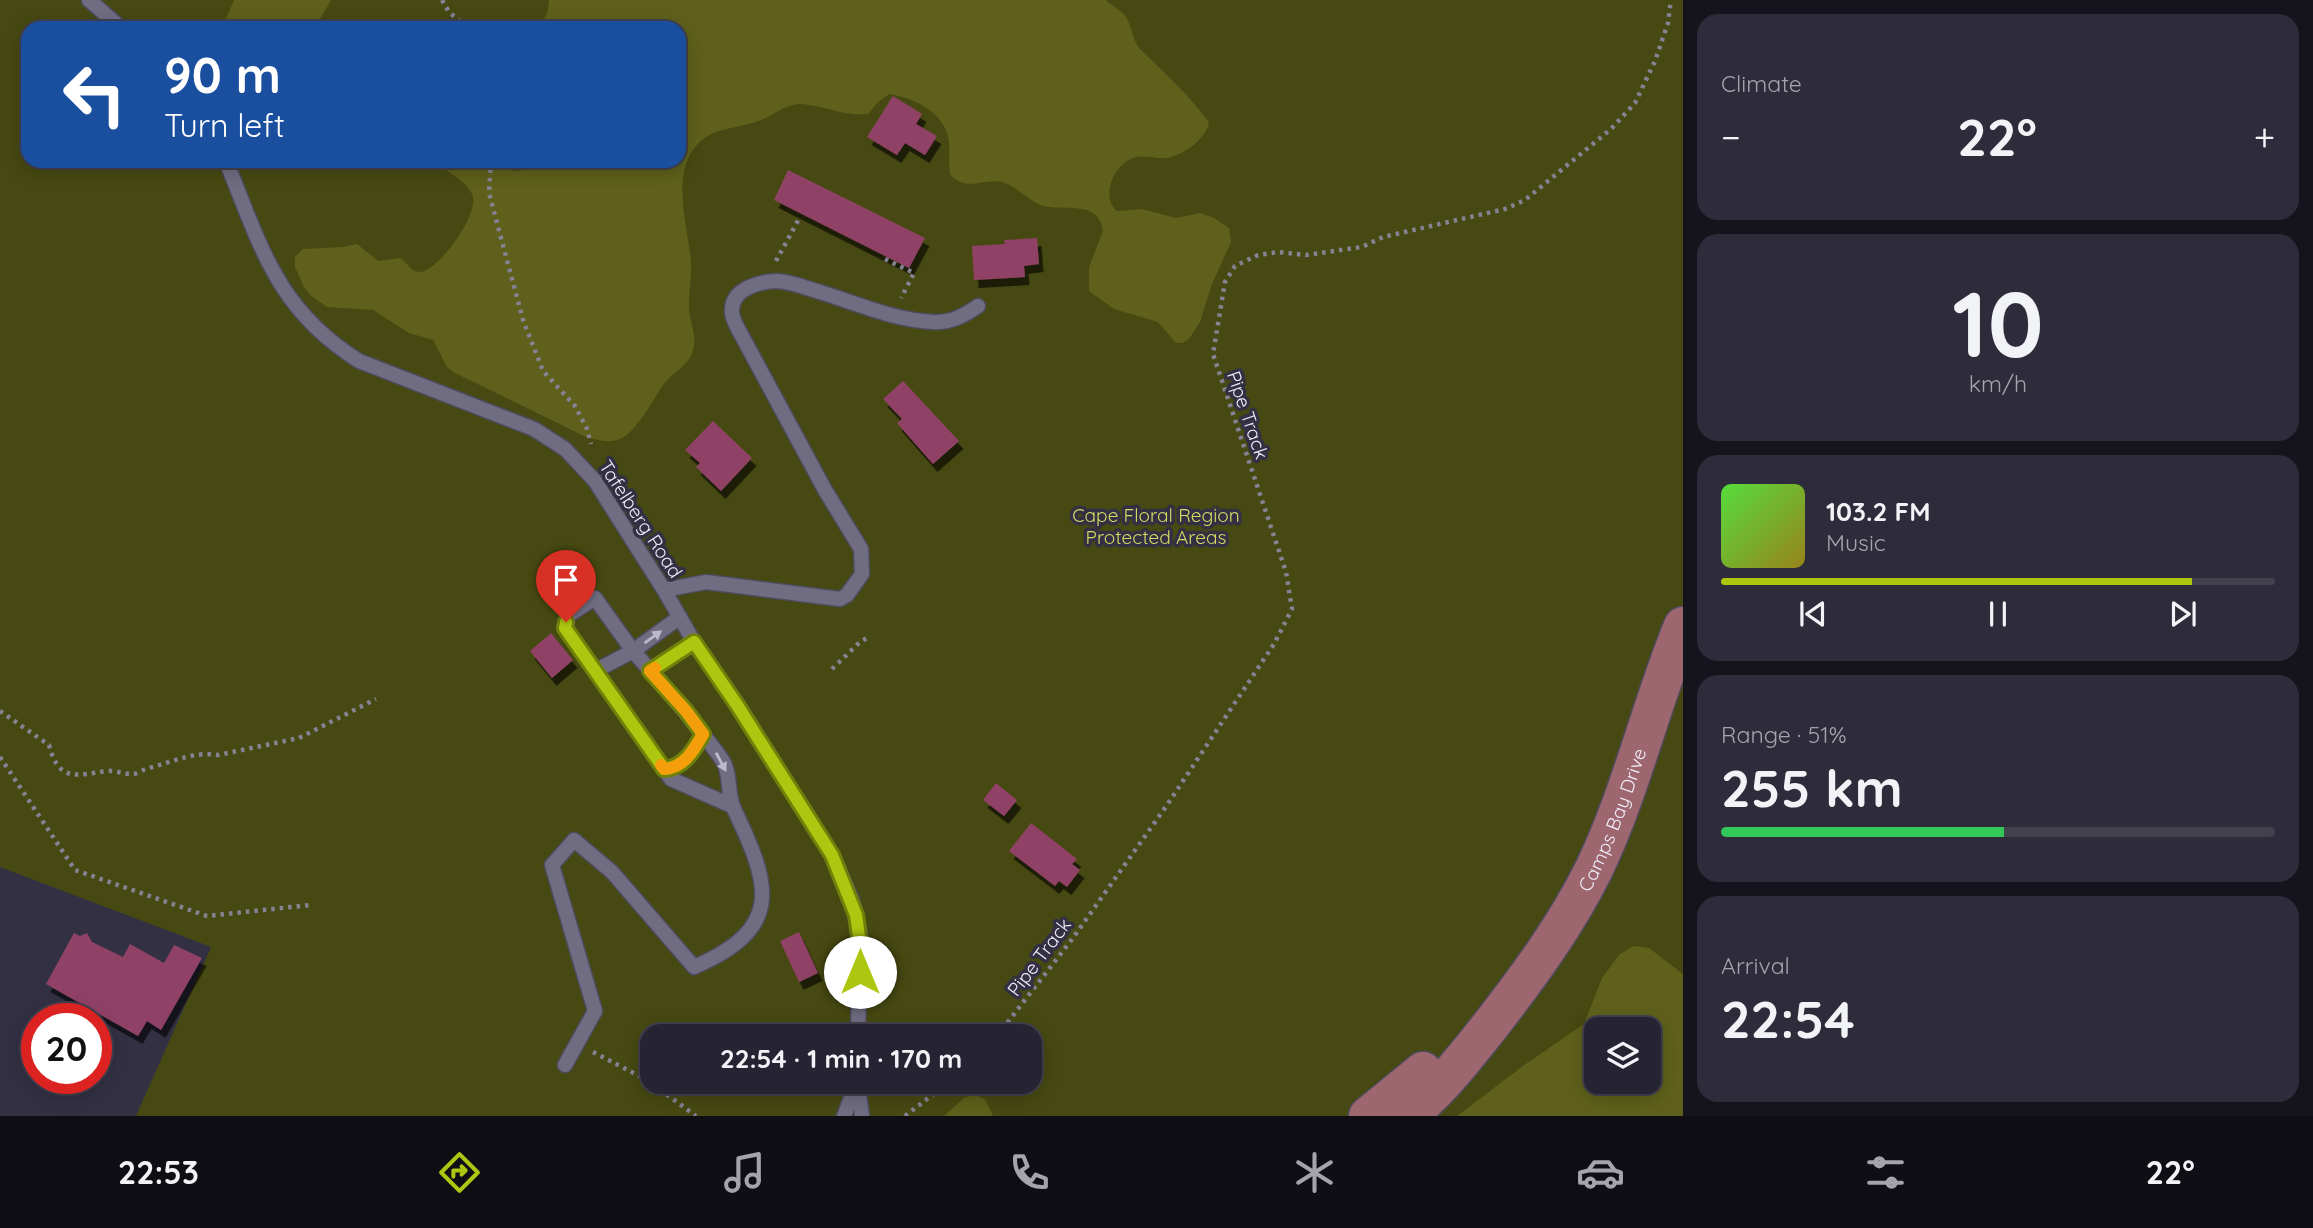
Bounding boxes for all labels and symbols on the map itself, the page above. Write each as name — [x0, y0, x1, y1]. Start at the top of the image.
street label: Pipe Track — [1222, 368, 1274, 462]
street label: Tafelberg Road — [594, 456, 688, 582]
park label: Cape Floral Region Protected Areas — [1072, 503, 1240, 549]
pin — [536, 550, 596, 622]
one-way arrow — [644, 630, 662, 644]
street label: Camps Bay Drive — [1572, 745, 1651, 896]
one-way arrow — [715, 752, 727, 771]
street label: Pipe Track — [1002, 913, 1076, 1001]
position arrow — [823, 935, 897, 1009]
speed limit sign: 20 — [21, 1003, 112, 1094]

